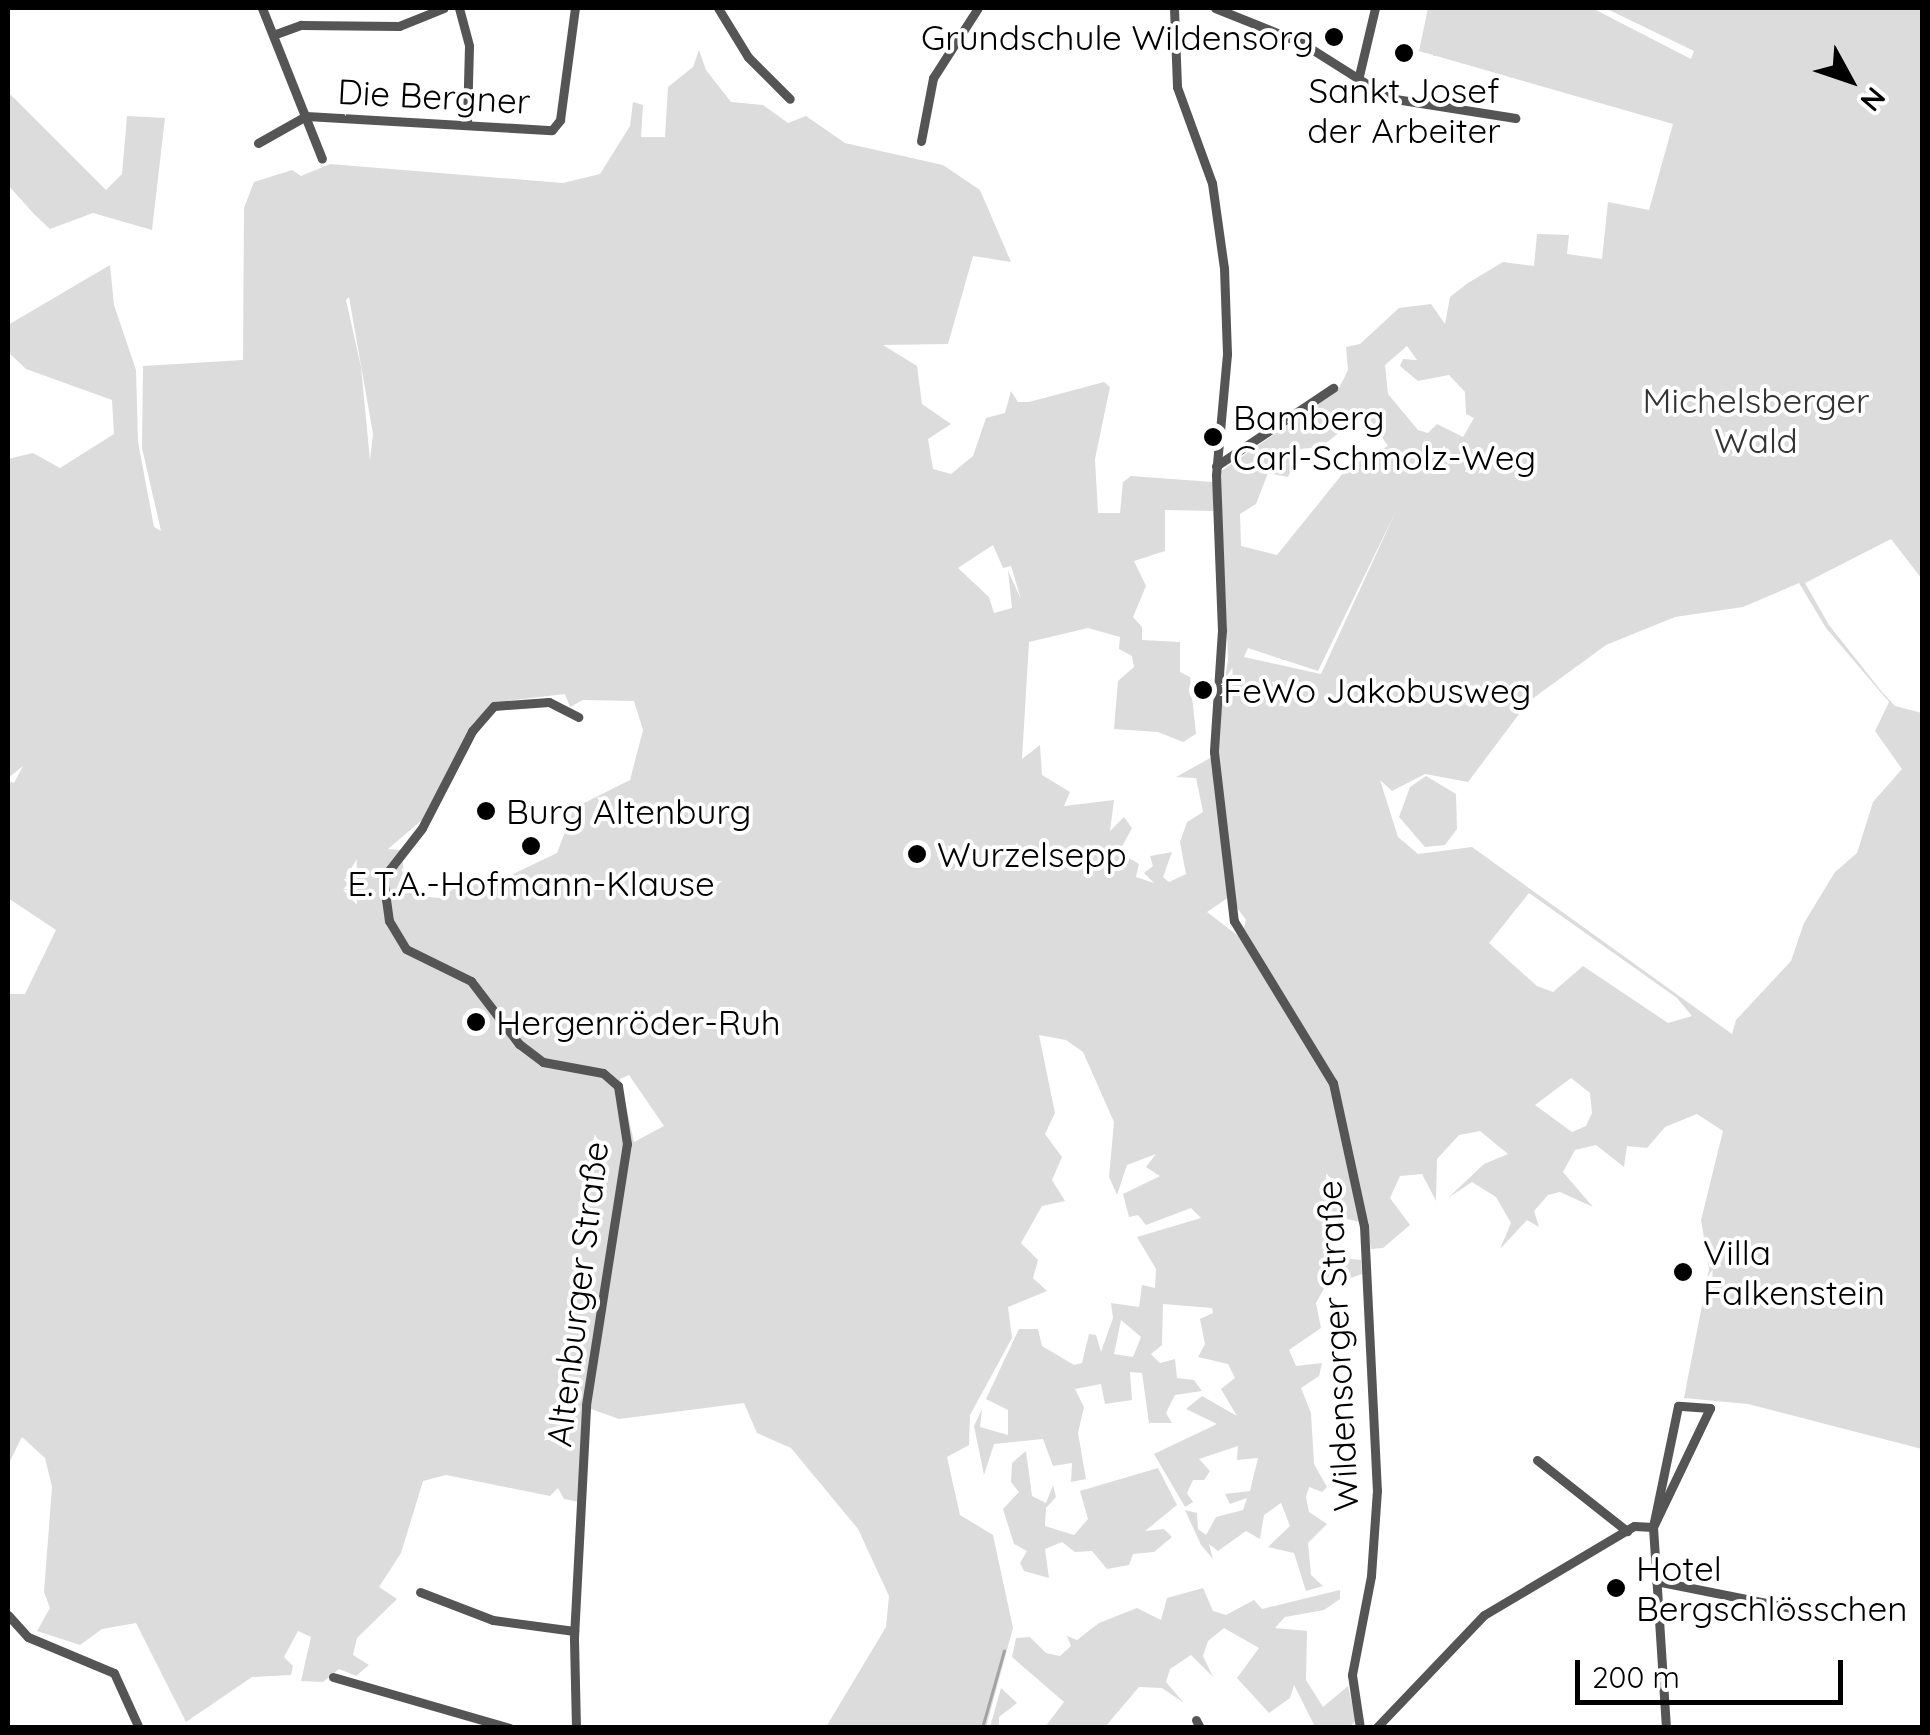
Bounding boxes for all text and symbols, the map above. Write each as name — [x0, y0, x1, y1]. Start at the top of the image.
place label: Grundschule Wildensorg — [921, 16, 1314, 58]
marker: Grundschule Wildensorg — [1323, 26, 1345, 48]
north arrow — [1800, 30, 1900, 130]
marker: Sankt Josef der Arbeiter — [1393, 42, 1415, 64]
place label: Sankt Josef der Arbeiter — [1307, 69, 1501, 151]
street label: Die Bergner — [337, 70, 531, 122]
text: N — [1853, 80, 1893, 119]
park label: Michelsberger Wald — [1642, 379, 1870, 461]
place label: Bamberg Carl-Schmolz-Weg — [1233, 396, 1536, 478]
marker: Bamberg Carl-Schmolz-Weg — [1202, 426, 1224, 448]
place label: FeWo Jakobusweg — [1223, 669, 1531, 711]
marker: FeWo Jakobusweg — [1192, 679, 1214, 701]
place label: Burg Altenburg — [506, 790, 751, 832]
marker: Burg Altenburg — [475, 800, 497, 822]
place label: Wurzelsepp — [937, 833, 1127, 875]
marker: E.T.A.-Hofmann-Klause — [520, 835, 542, 857]
marker: Wurzelsepp — [906, 843, 928, 865]
place label: E.T.A.-Hofmann-Klause — [347, 862, 715, 904]
place label: Hergenröder-Ruh — [496, 1001, 781, 1043]
marker: Hergenröder-Ruh — [465, 1011, 487, 1033]
street label: Altenburger Straße — [537, 1139, 617, 1449]
street label: Wildensorger Straße — [1307, 1179, 1367, 1513]
place label: Villa Falkenstein — [1703, 1231, 1885, 1313]
marker: Villa Falkenstein — [1672, 1261, 1694, 1283]
place label: Hotel Bergschlösschen — [1636, 1547, 1907, 1629]
marker: Hotel Bergschlösschen — [1605, 1577, 1627, 1599]
scale bar — [1580, 1640, 1848, 1702]
text: 200 m — [1592, 1658, 1680, 1696]

